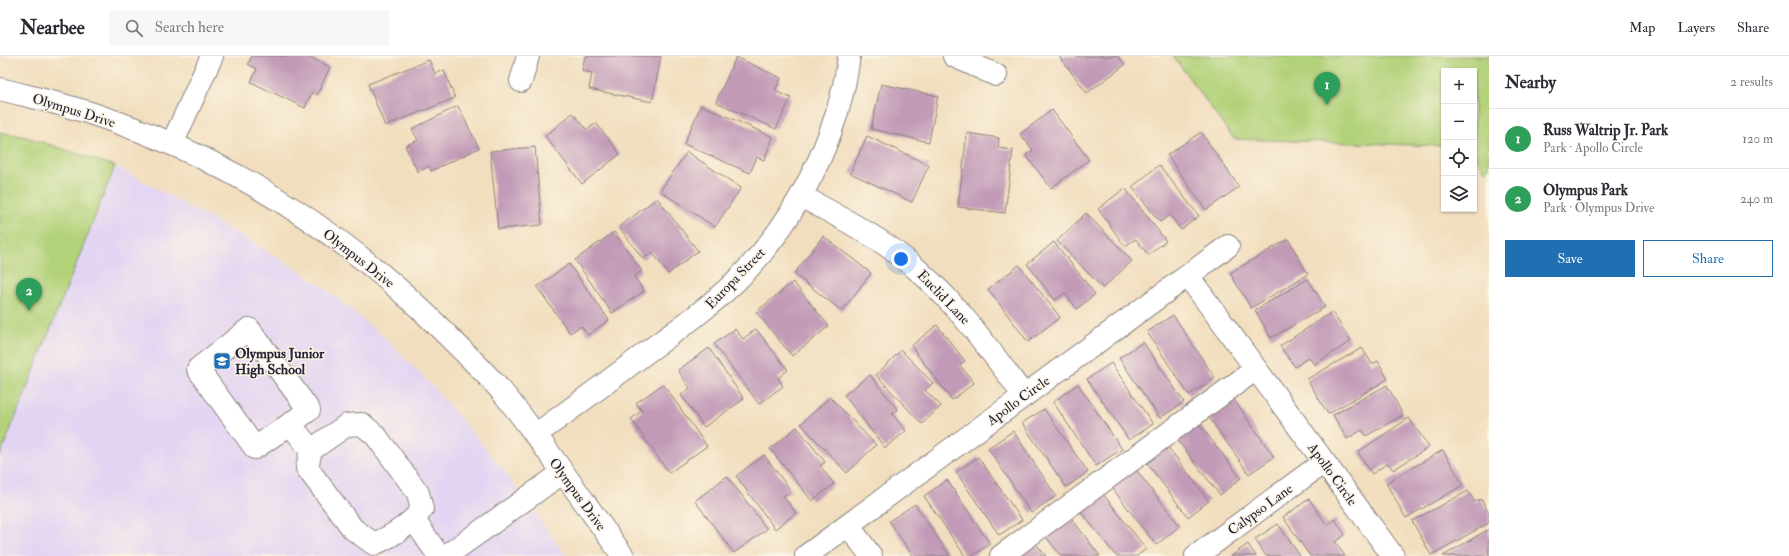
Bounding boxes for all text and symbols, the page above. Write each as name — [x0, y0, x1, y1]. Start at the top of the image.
search box — [109, 10, 389, 46]
text: Nearbee — [20, 16, 85, 40]
icon: search — [123, 17, 145, 39]
text: Search here — [155, 18, 224, 37]
text: Map — [1629, 19, 1655, 36]
text: Layers — [1677, 19, 1715, 36]
text: Share — [1737, 19, 1769, 36]
map controls — [1441, 68, 1477, 212]
button: + — [1441, 68, 1477, 104]
pin: 1 — [1314, 72, 1340, 105]
text: Nearby — [1505, 72, 1556, 93]
text: 2 results — [1730, 74, 1773, 90]
street label: Olympus Drive — [30, 90, 118, 132]
button: − — [1441, 104, 1477, 140]
text: Russ Waltrip Jr. Park — [1543, 121, 1668, 140]
text: 1 — [1516, 131, 1520, 147]
text: 120 m — [1742, 131, 1773, 147]
button: locate — [1441, 140, 1477, 176]
text: Park · Apollo Circle — [1543, 140, 1643, 156]
button: layers — [1441, 176, 1477, 212]
text: Olympus Park — [1543, 181, 1628, 200]
text: 2 — [1515, 191, 1521, 207]
text: 240 m — [1740, 191, 1773, 207]
text: Park · Olympus Drive — [1543, 200, 1654, 216]
street label: Olympus Drive — [319, 225, 398, 292]
button: Save — [1505, 240, 1635, 277]
button: Share — [1643, 240, 1773, 277]
street label: Europa Street — [702, 244, 770, 313]
your location — [891, 249, 911, 269]
street label: Euclid Lane — [914, 267, 974, 328]
pin: 2 — [16, 278, 42, 311]
place label: Olympus Junior High School — [235, 345, 325, 379]
school or university icon: Olympus Junior High School — [212, 351, 232, 371]
street label: Apollo Circle — [983, 372, 1054, 430]
street label: Apollo Circle — [1303, 439, 1361, 510]
street label: Olympus Drive — [545, 455, 610, 535]
street label: Calypso Lane — [1224, 480, 1297, 539]

